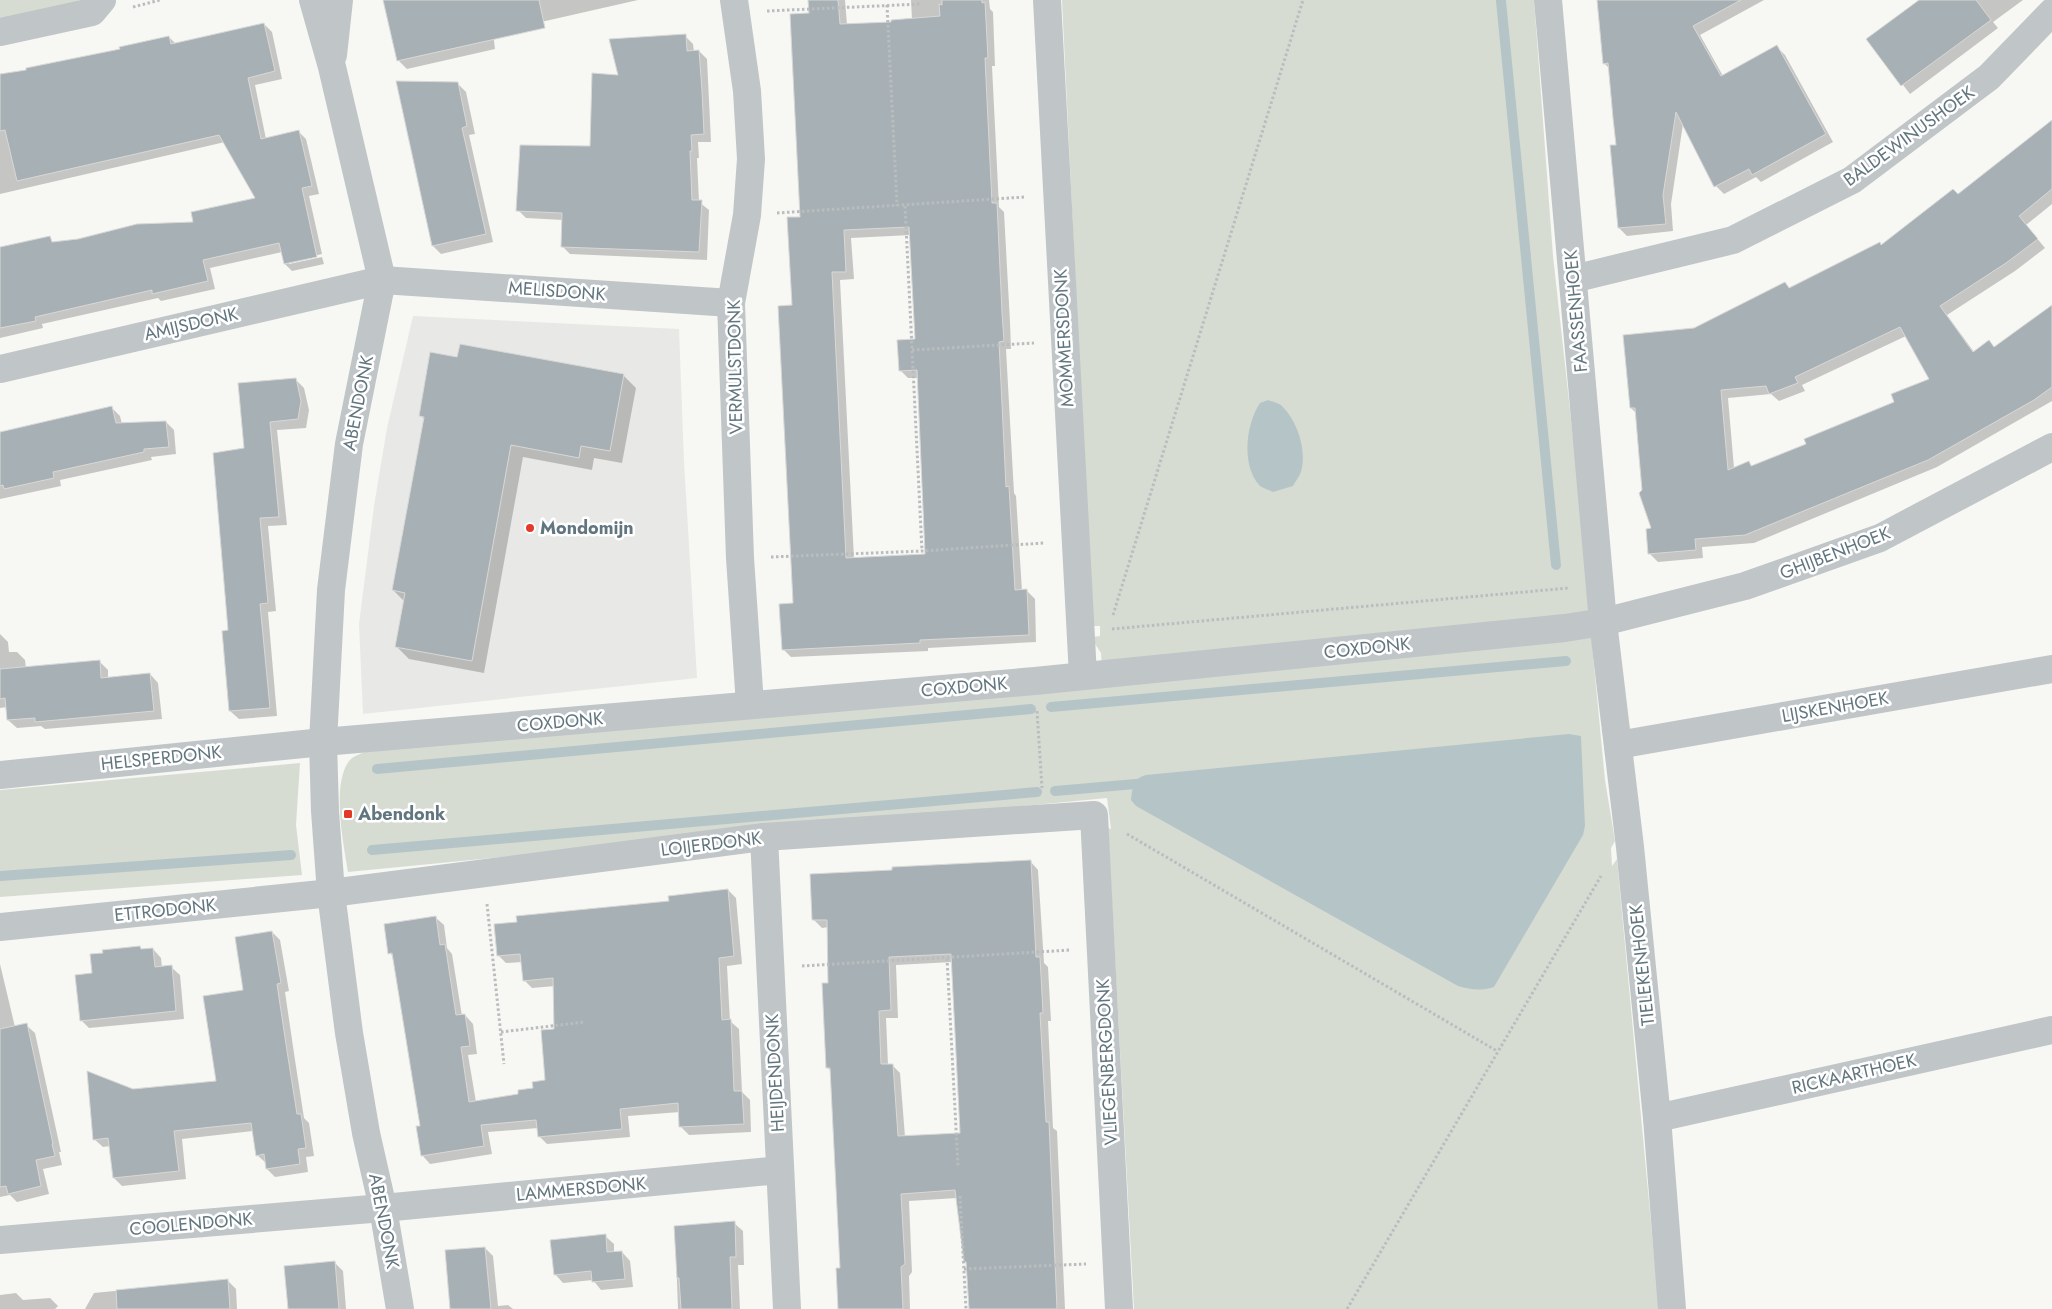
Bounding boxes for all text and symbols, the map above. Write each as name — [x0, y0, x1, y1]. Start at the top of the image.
street label: BALDEWINUSHOEK — [1838, 79, 1981, 192]
street label: FAASSENHOEK — [1558, 248, 1594, 373]
street label: MOMMERSDONK — [1047, 267, 1081, 408]
street label: MELISDONK — [507, 275, 607, 307]
street label: VERMULSTDONK — [721, 299, 749, 435]
street label: AMIJSDONK — [141, 300, 241, 347]
street label: ABENDONK — [336, 352, 380, 453]
place label: Mondomijn — [540, 515, 634, 541]
street label: GHIJBENHOEK — [1776, 520, 1895, 586]
marker: Mondomijn — [524, 522, 536, 534]
street label: COXDONK — [1323, 630, 1412, 665]
street label: COXDONK — [920, 670, 1009, 704]
street label: LIJSKENHOEK — [1780, 685, 1891, 729]
street label: COXDONK — [516, 705, 605, 739]
street label: HELSPERDONK — [99, 739, 223, 777]
place label: Abendonk — [357, 801, 446, 827]
marker: Abendonk — [342, 808, 354, 820]
street label: LOIJERDONK — [659, 825, 764, 863]
street label: ETTRODONK — [113, 892, 218, 928]
street label: TIELEKENHOEK — [1623, 902, 1661, 1027]
street label: VLIEGENBERGDONK — [1090, 977, 1124, 1146]
street label: HEIJDENDONK — [759, 1012, 791, 1133]
street label: RICKAARTHOEK — [1789, 1047, 1920, 1101]
street label: LAMMERSDONK — [515, 1170, 648, 1208]
street label: ABENDONK — [362, 1171, 406, 1272]
street label: COOLENDONK — [128, 1206, 254, 1242]

